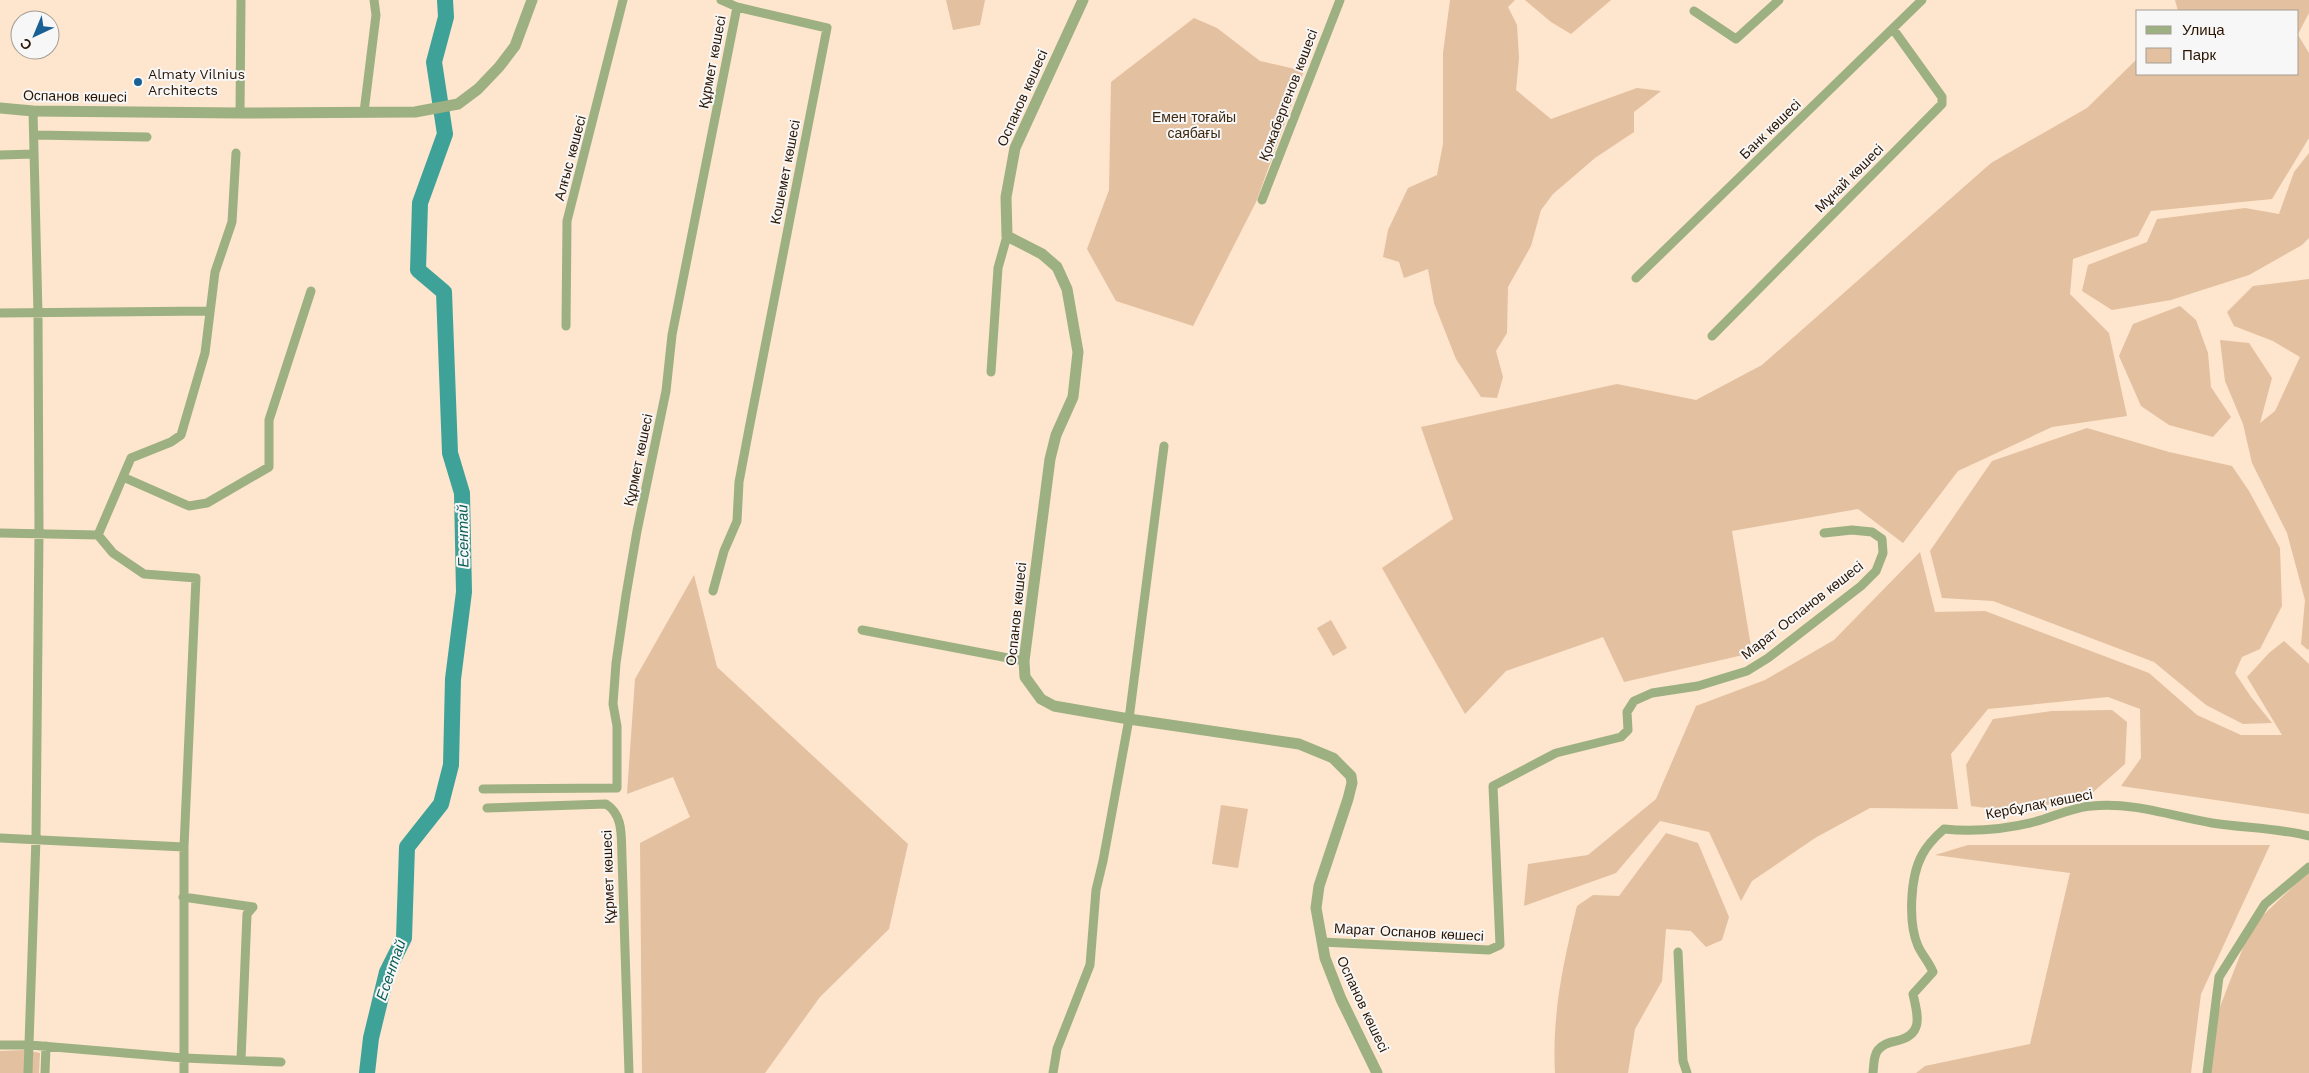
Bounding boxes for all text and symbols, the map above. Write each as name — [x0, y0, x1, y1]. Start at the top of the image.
north arrow — [10, 10, 60, 60]
legend — [2136, 10, 2299, 75]
street label: Құрмет көшесі — [695, 14, 729, 110]
text: Улица — [2182, 21, 2225, 39]
street label: Қожабергенов көшесі — [1255, 27, 1321, 163]
text: С — [17, 35, 35, 54]
text: Парк — [2182, 46, 2216, 64]
street label: Оспанов көшесі — [994, 47, 1050, 149]
place label: Almaty Vilnius Architects — [148, 66, 245, 98]
marker: Almaty Vilnius Architects — [132, 76, 144, 88]
street label: Оспанов көшесі — [23, 87, 127, 105]
street label: Банк көшесі — [1736, 96, 1804, 162]
park label: Емен тоғайы саябағы — [1152, 109, 1236, 141]
street label: Алғыс көшесі — [551, 114, 589, 202]
street label: Кошемет көшесі — [767, 118, 803, 226]
street label: Мұнай көшесі — [1812, 141, 1886, 215]
street label: Құрмет көшесі — [620, 412, 656, 508]
water label: Есентай — [453, 504, 473, 568]
street label: Марат Оспанов көшесі — [1738, 557, 1866, 663]
street label: Оспанов көшесі — [1003, 561, 1029, 667]
street label: Кербұлақ көшесі — [1984, 786, 2094, 822]
street label: Құрмет көшесі — [598, 830, 618, 924]
street label: Марат Оспанов көшесі — [1334, 920, 1484, 944]
water label: Есентай — [372, 937, 410, 1003]
street label: Оспанов көшесі — [1334, 953, 1392, 1055]

